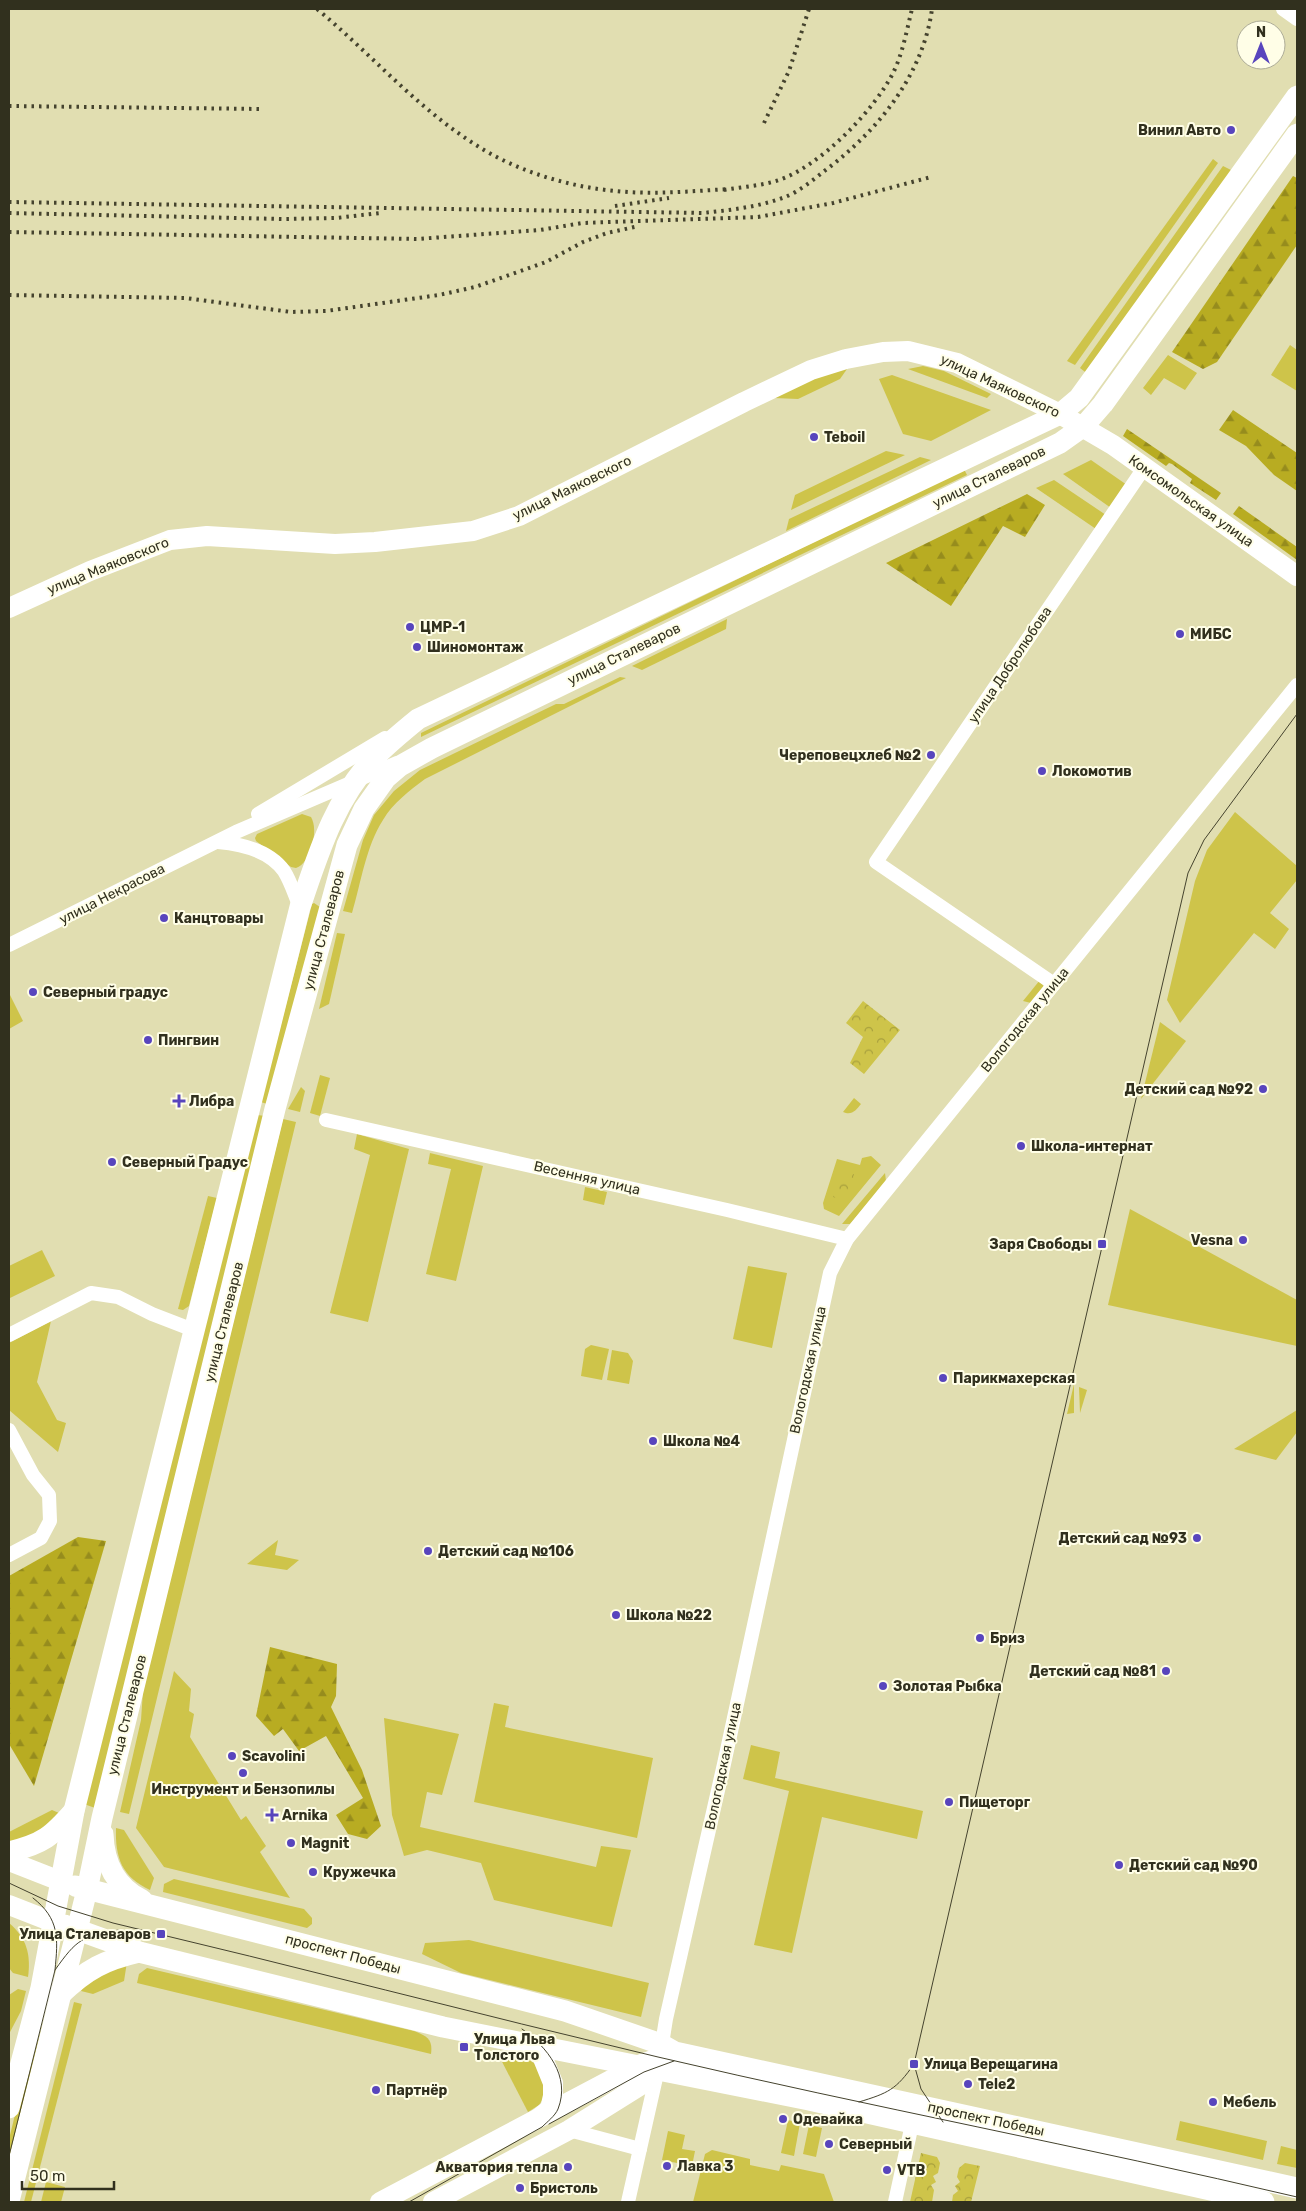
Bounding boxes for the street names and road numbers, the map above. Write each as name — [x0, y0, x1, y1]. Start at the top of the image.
street label: улица Маяковского — [937, 351, 1063, 421]
street label: улица Сталеваров — [930, 442, 1048, 512]
street label: Комсомольская улица — [1125, 451, 1257, 551]
street label: улица Маяковского — [510, 452, 634, 524]
street label: улица Маяковского — [45, 534, 171, 598]
street label: улица Добролюбова — [965, 603, 1055, 727]
street label: улица Сталеваров — [565, 619, 683, 689]
street label: улица Некрасова — [56, 860, 168, 928]
street label: улица Сталеваров — [300, 868, 348, 992]
street label: Вологодская улица — [977, 964, 1073, 1076]
street label: Весенняя улица — [532, 1157, 642, 1199]
street label: улица Сталеваров — [201, 1260, 247, 1384]
street label: Вологодская улица — [786, 1305, 830, 1435]
street label: улица Сталеваров — [104, 1653, 150, 1777]
street label: Вологодская улица — [701, 1701, 745, 1831]
street label: проспект Победы — [283, 1930, 403, 1978]
street label: проспект Победы — [926, 2098, 1046, 2140]

